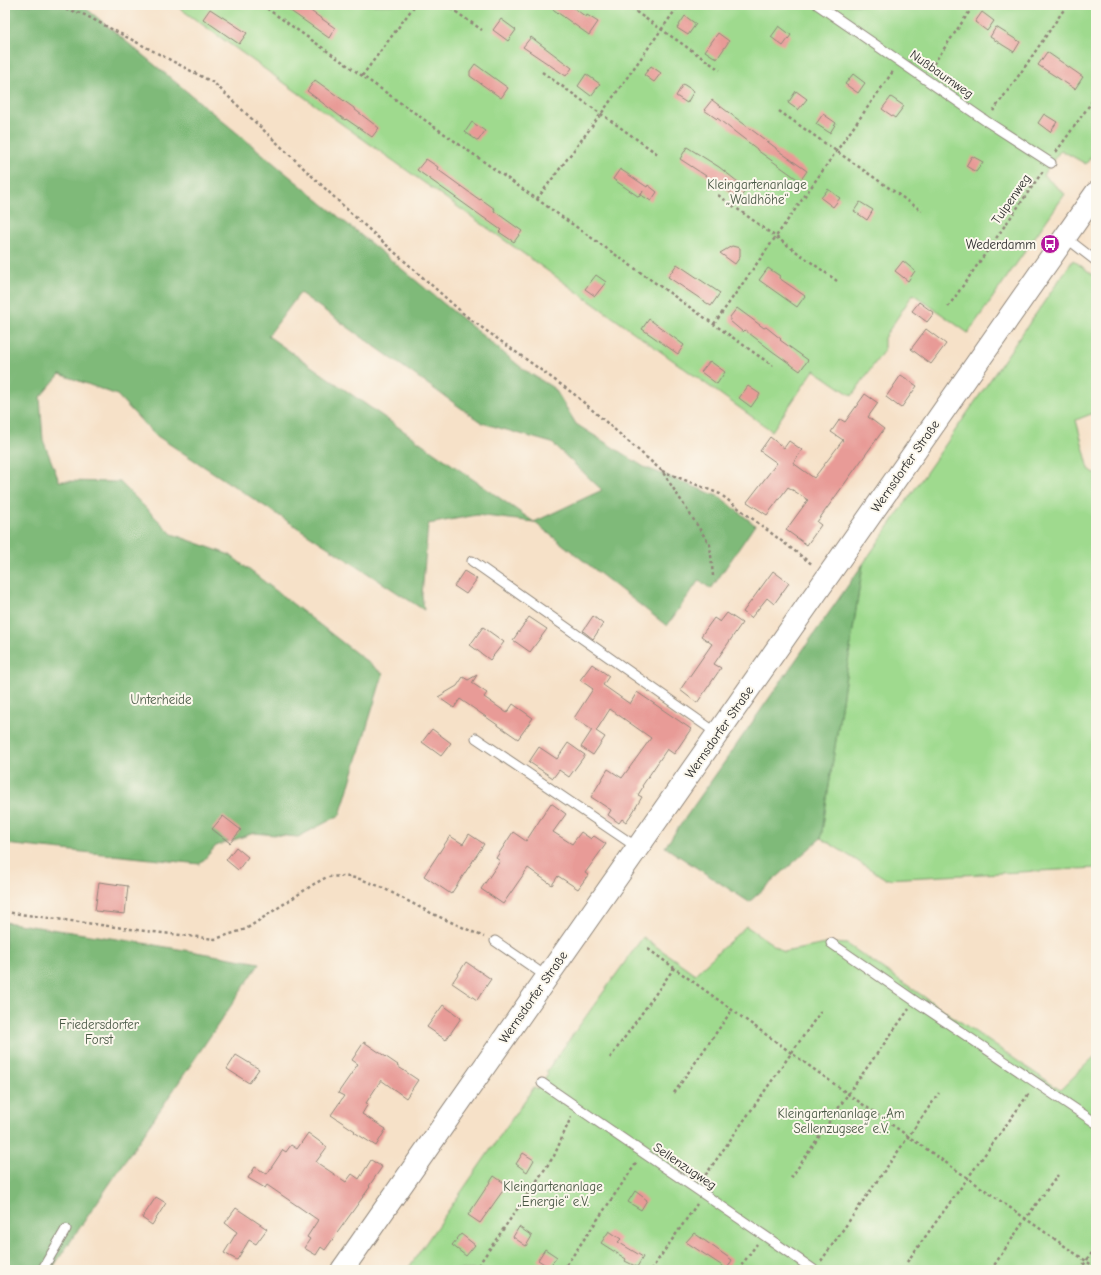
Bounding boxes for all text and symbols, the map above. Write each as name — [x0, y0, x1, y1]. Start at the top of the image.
street label: Nußbaumweg — [907, 47, 977, 101]
street label: Tulpenweg — [988, 171, 1034, 227]
park label: Kleingartenanlage „Waldhöhe“ — [707, 177, 807, 207]
bus stop icon: Wederdamm — [1039, 233, 1061, 255]
place label: Wederdamm — [966, 237, 1036, 252]
street label: Wernsdorfer Straße — [868, 417, 943, 515]
street label: Wernsdorfer Straße — [682, 683, 757, 781]
park label: Unterheide — [130, 692, 192, 707]
street label: Wernsdorfer Straße — [496, 948, 571, 1046]
park label: Friedersdorfer Forst — [59, 1017, 140, 1047]
park label: Kleingartenanlage „Am Sellenzugsee“ e.V. — [778, 1106, 904, 1136]
street label: Sellenzugweg — [650, 1139, 720, 1193]
park label: Kleingartenanlage „Energie“ e.V. — [503, 1179, 603, 1209]

